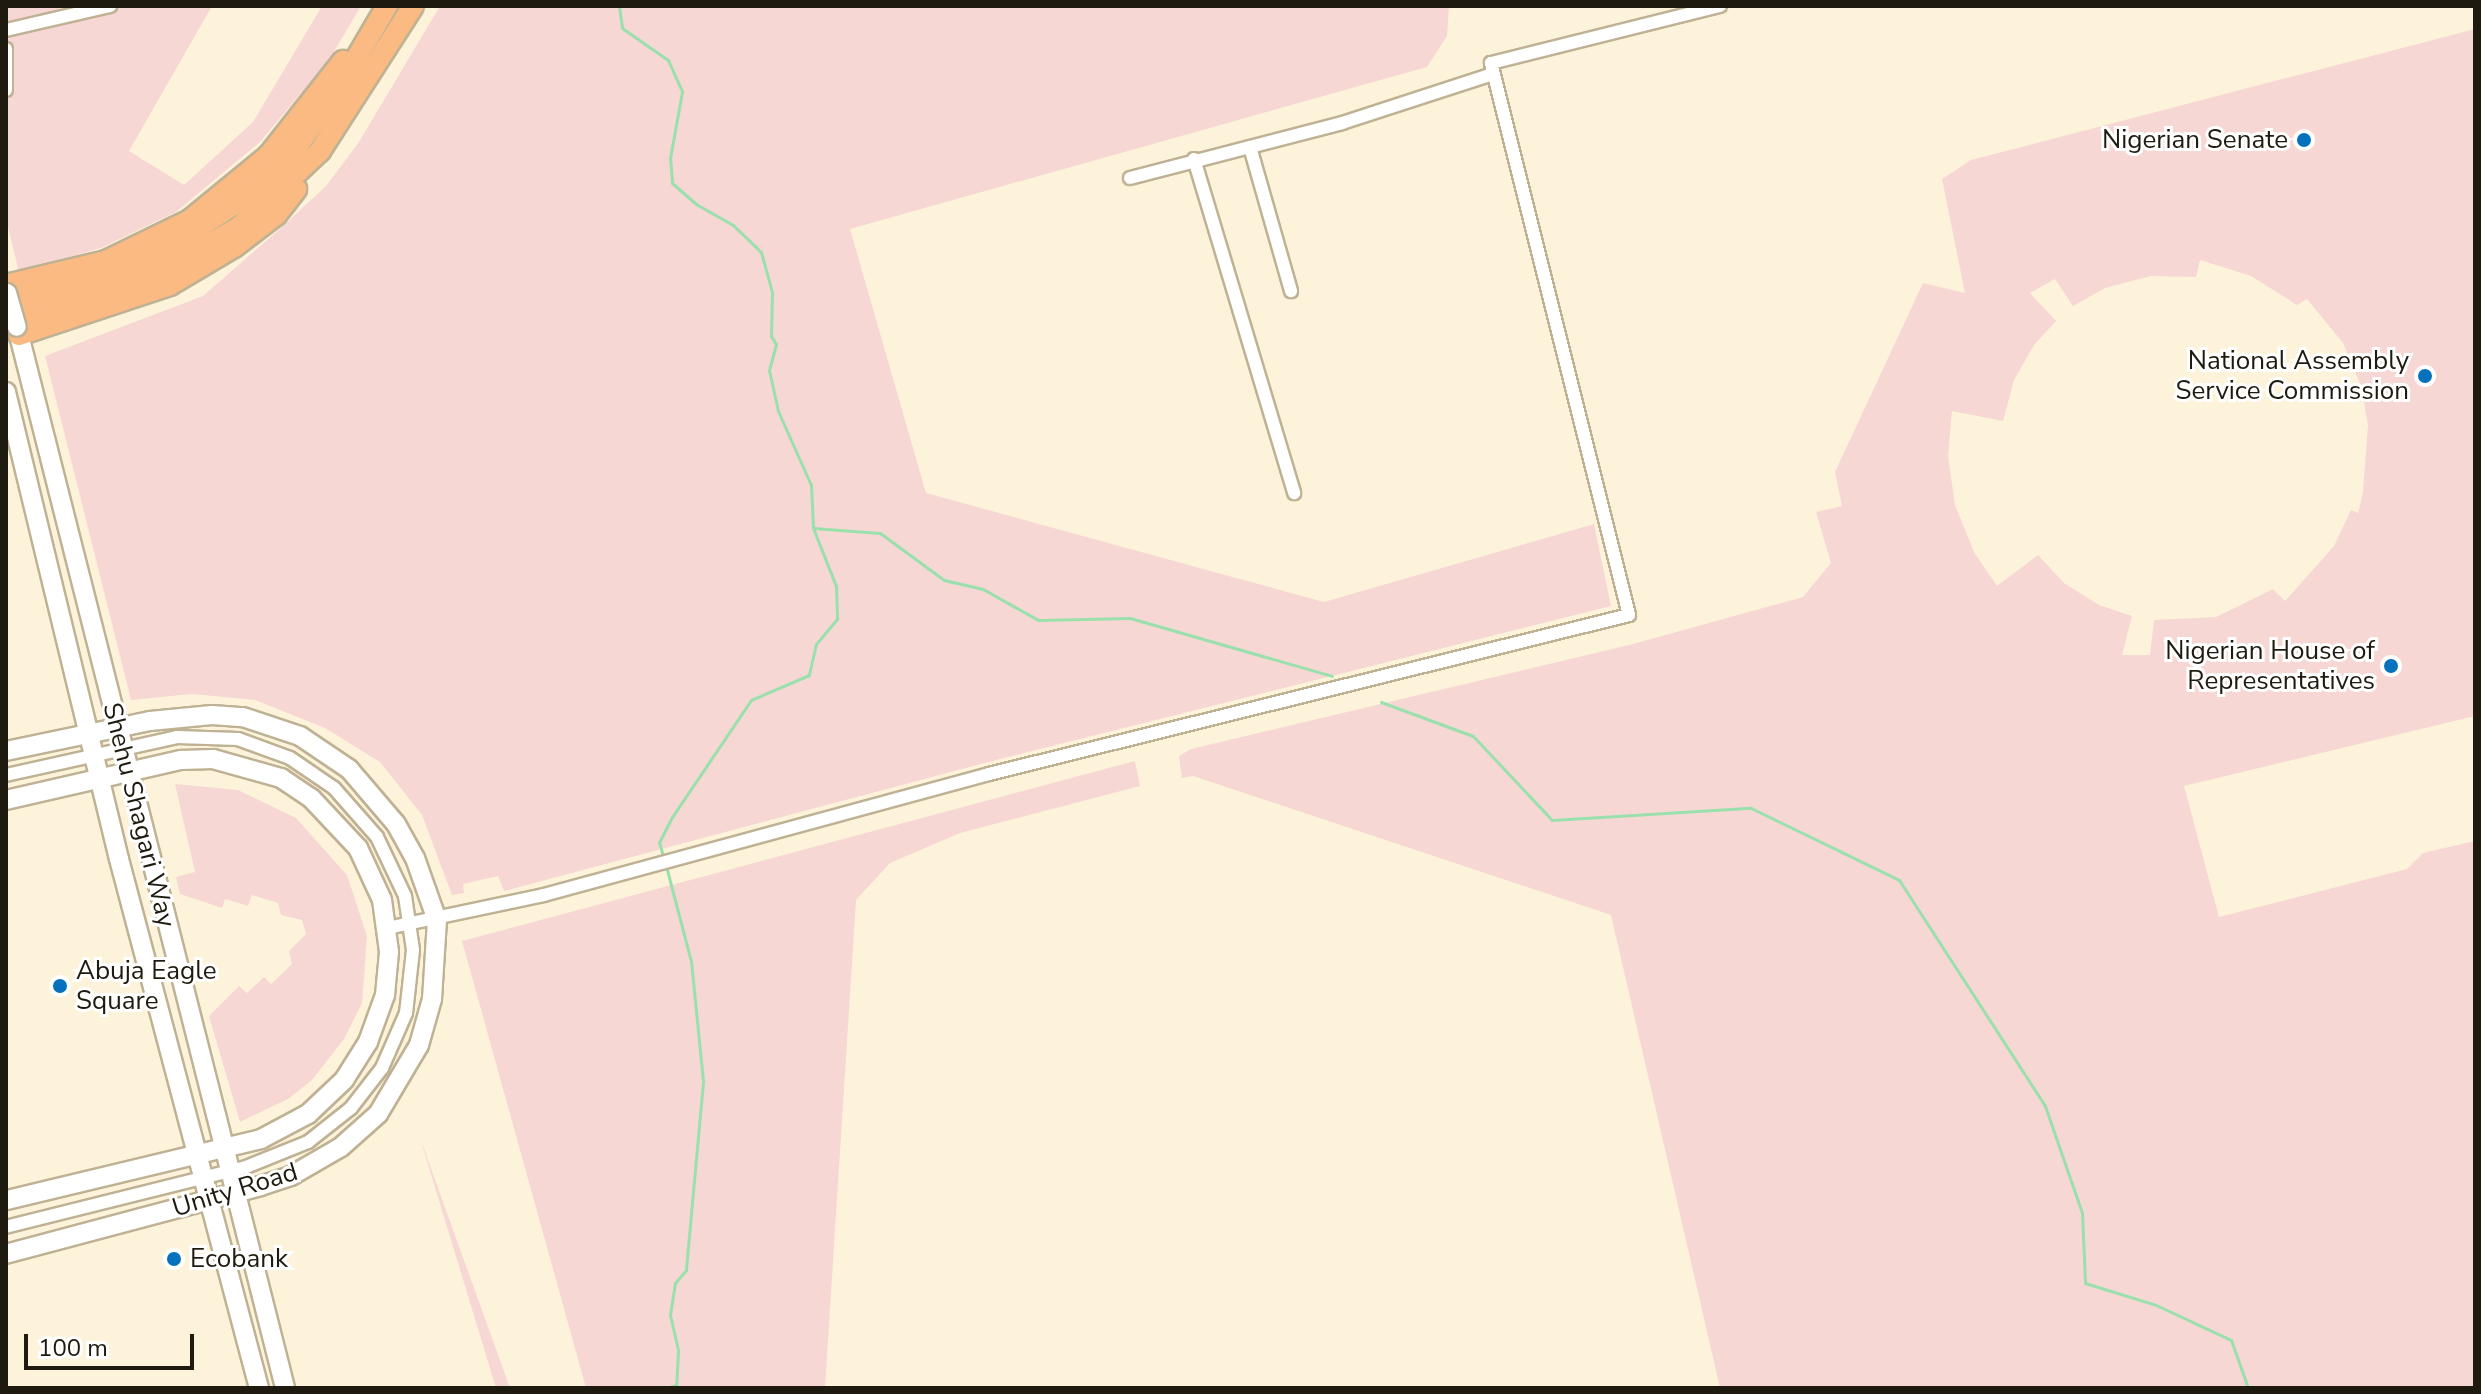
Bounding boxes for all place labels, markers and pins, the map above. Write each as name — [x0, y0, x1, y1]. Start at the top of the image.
place label: Nigerian Senate — [2102, 124, 2288, 156]
marker: Nigerian Senate — [2295, 131, 2313, 149]
place label: National Assembly Service Commission — [2176, 345, 2409, 406]
marker: National Assembly Service Commission — [2416, 367, 2434, 385]
place label: Nigerian House of Representatives — [2165, 635, 2375, 696]
marker: Nigerian House of Representatives — [2382, 657, 2400, 675]
place label: Abuja Eagle Square — [76, 955, 217, 1016]
marker: Abuja Eagle Square — [51, 977, 69, 995]
place label: Ecobank — [190, 1243, 288, 1275]
marker: Ecobank — [165, 1250, 183, 1268]

